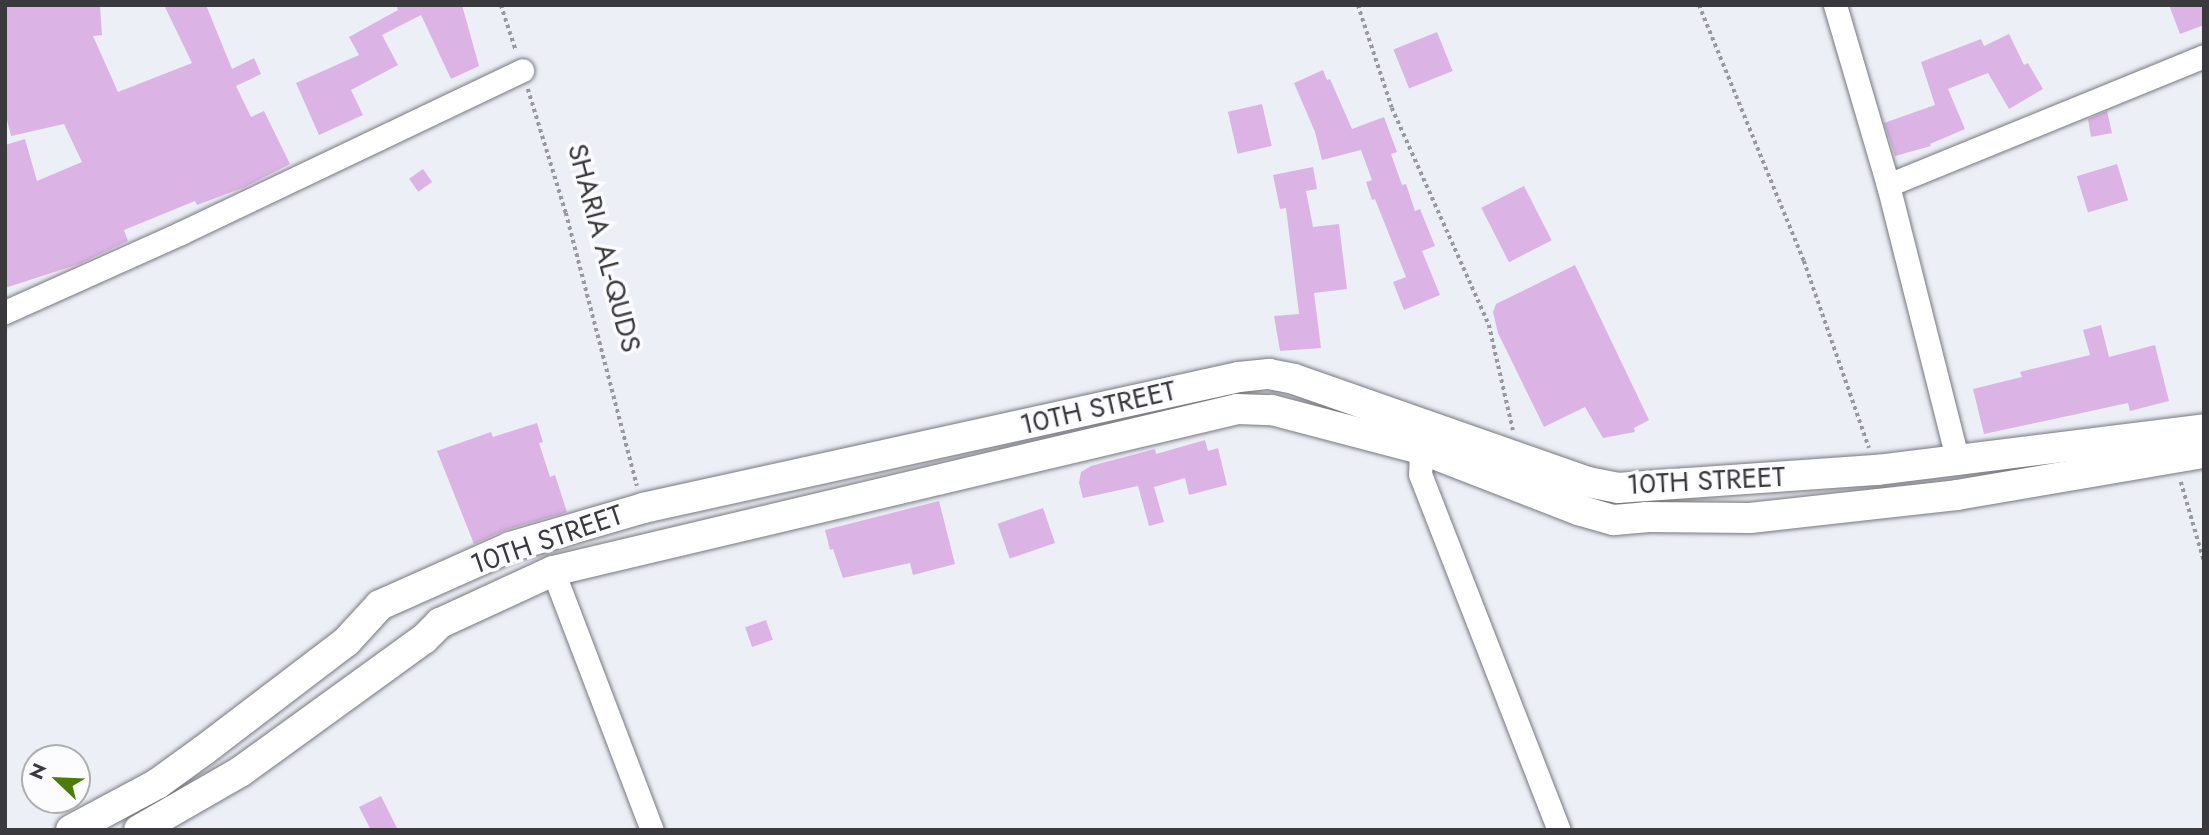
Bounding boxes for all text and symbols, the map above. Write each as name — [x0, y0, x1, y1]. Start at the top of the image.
street label: SHARIA AL-QUDS — [560, 140, 648, 356]
street label: 10TH STREET — [1017, 374, 1179, 442]
street label: 10TH STREET — [1626, 460, 1786, 502]
street label: 10TH STREET — [467, 498, 627, 582]
north arrow — [21, 744, 91, 814]
text: N — [23, 759, 53, 784]

